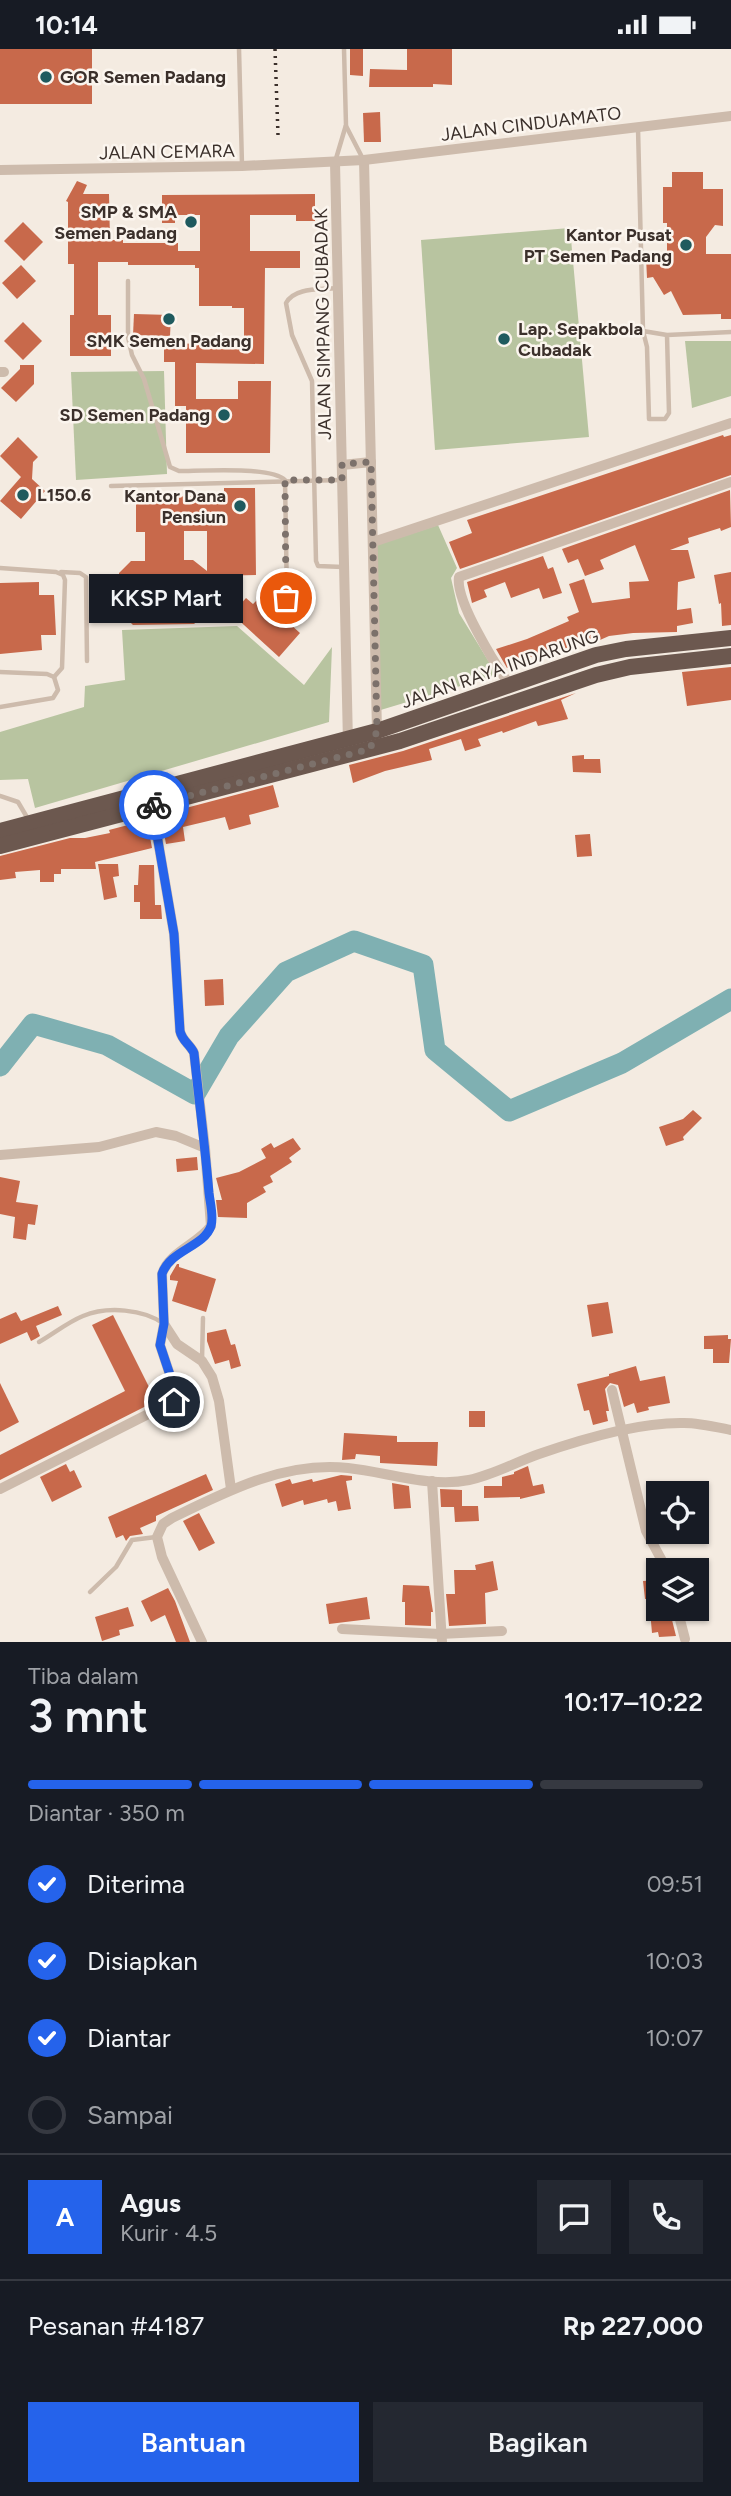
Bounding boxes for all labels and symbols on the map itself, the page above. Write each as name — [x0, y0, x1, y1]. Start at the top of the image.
place label: GOR Semen Padang — [60, 66, 226, 88]
marker: GOR Semen Padang — [38, 69, 54, 85]
street label: JALAN CINDUAMATO — [440, 102, 622, 146]
street label: JALAN CEMARA — [99, 140, 235, 164]
place label: SMP & SMA Semen Padang — [54, 201, 177, 244]
street label: JALAN SIMPANG CUBADAK — [310, 208, 336, 440]
marker: SMP & SMA Semen Padang — [183, 214, 199, 230]
place label: Kantor Pusat PT Semen Padang — [524, 224, 672, 267]
marker: Kantor Pusat PT Semen Padang — [678, 237, 694, 253]
marker: SMK Semen Padang — [161, 311, 177, 327]
place label: Lap. Sepakbola Cubadak — [518, 318, 643, 361]
place label: SMK Semen Padang — [86, 330, 252, 352]
marker: Lap. Sepakbola Cubadak — [496, 331, 512, 347]
place label: SD Semen Padang — [60, 404, 210, 426]
marker: SD Semen Padang — [216, 407, 232, 423]
place label: L150.6 — [37, 484, 91, 506]
place label: Kantor Dana Pensiun — [124, 485, 226, 528]
marker: L150.6 — [15, 487, 31, 503]
marker: Kantor Dana Pensiun — [232, 498, 248, 514]
pin — [256, 568, 316, 628]
callout: KKSP Mart — [90, 573, 244, 623]
street label: JALAN RAYA INDARUNG — [398, 625, 602, 713]
courier — [119, 770, 189, 840]
pin — [144, 1372, 204, 1432]

